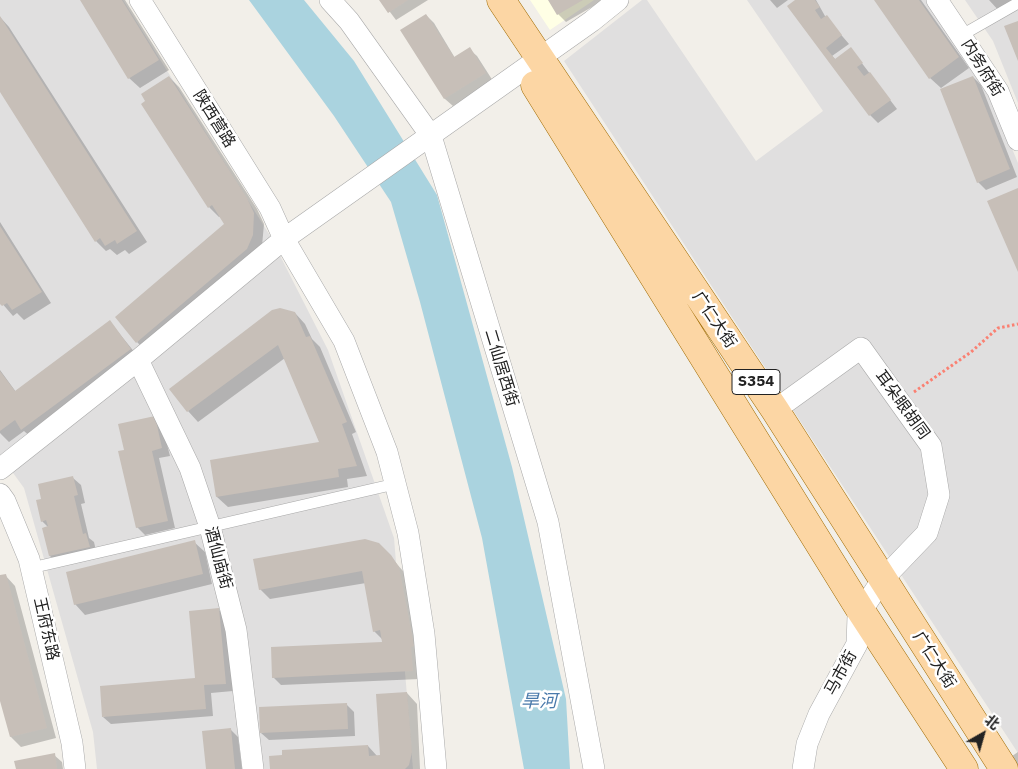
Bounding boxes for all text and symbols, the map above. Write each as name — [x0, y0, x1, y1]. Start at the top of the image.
street label: 内务府街 — [957, 36, 1007, 100]
street label: 陕西营路 — [189, 87, 239, 151]
street label: 广仁大街 — [688, 288, 740, 352]
street label: 二仙居西街 — [480, 327, 522, 409]
street label: 耳朵眼胡同 — [871, 367, 933, 443]
road number: S354 — [732, 370, 780, 394]
street label: 酒仙庙街 — [200, 525, 236, 591]
street label: 王府东路 — [29, 596, 63, 662]
street label: 广仁大街 — [909, 628, 959, 692]
street label: 马市街 — [821, 647, 861, 699]
water label: 旱河 — [521, 691, 557, 713]
north arrow — [958, 709, 1008, 759]
text: 北 — [981, 711, 1003, 734]

